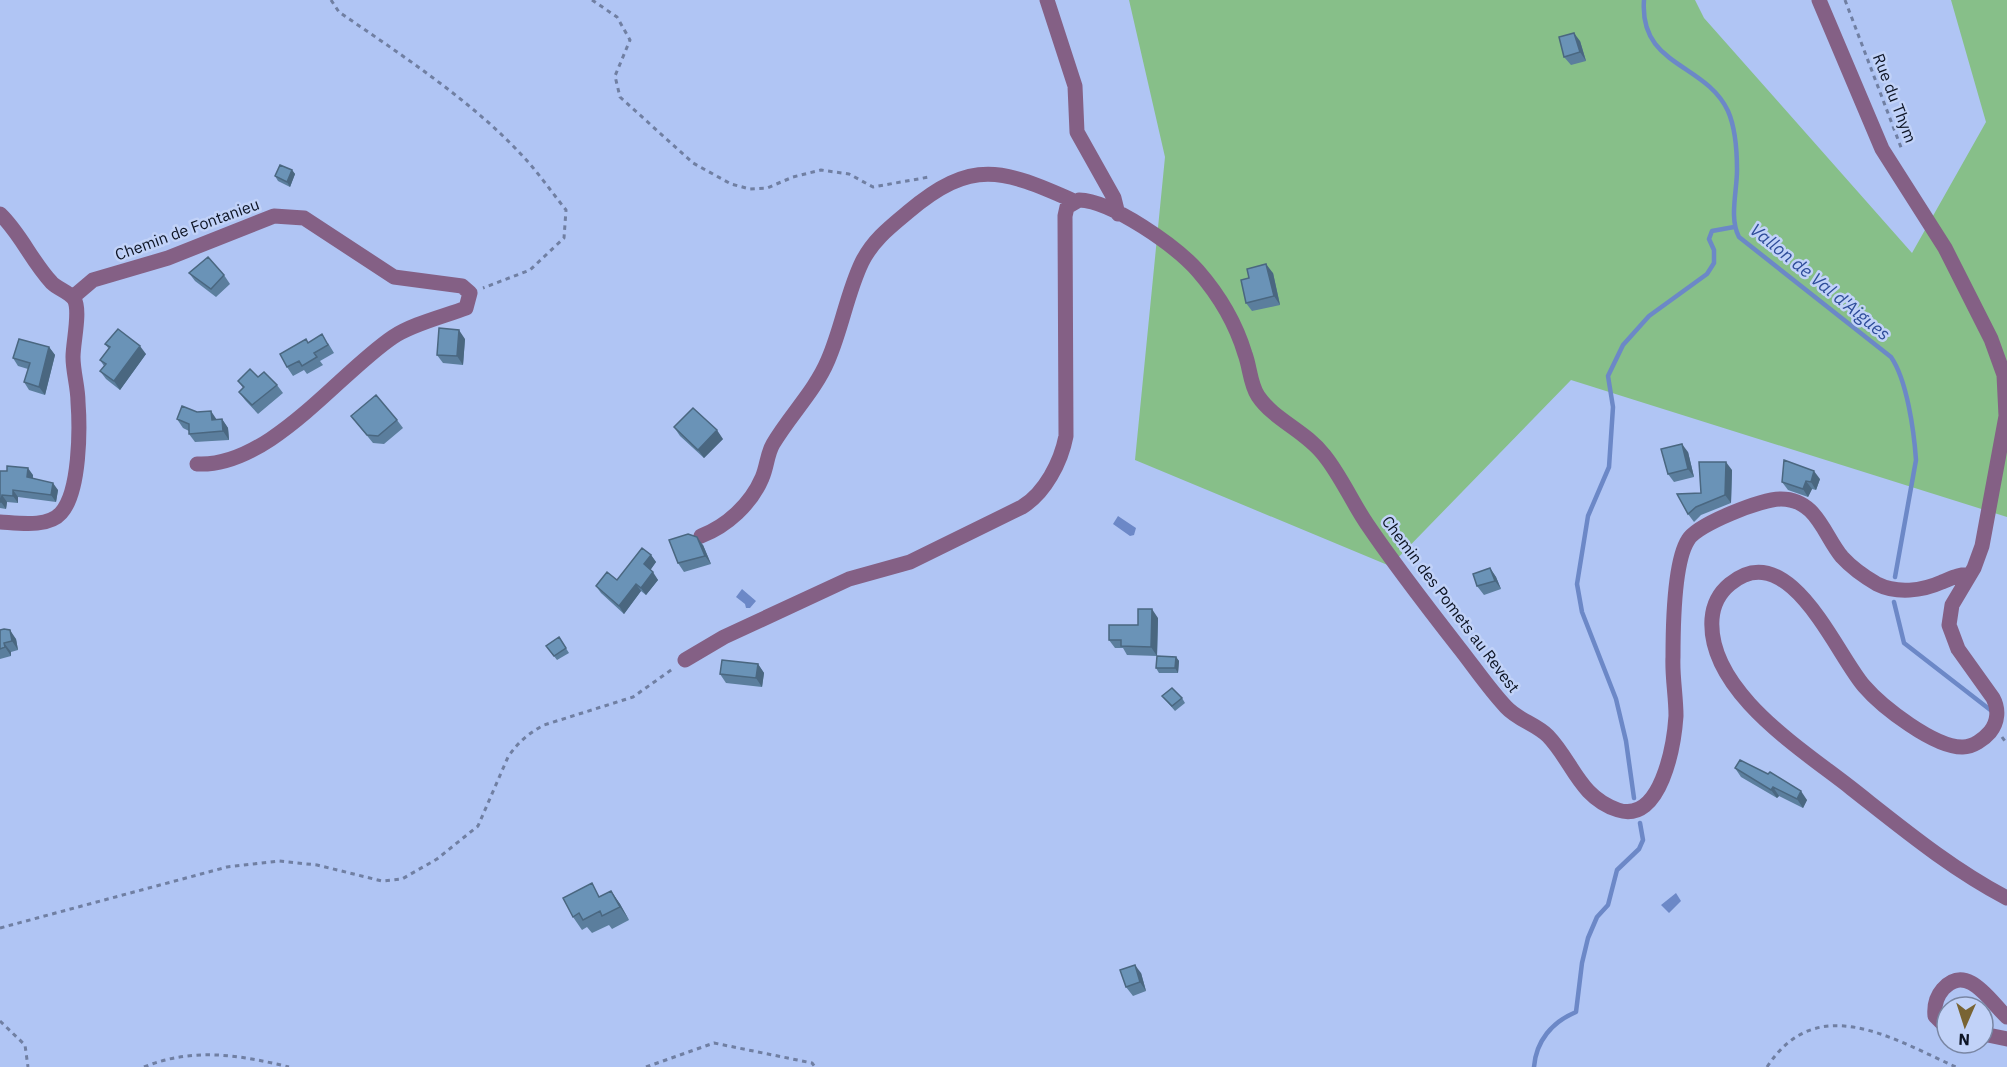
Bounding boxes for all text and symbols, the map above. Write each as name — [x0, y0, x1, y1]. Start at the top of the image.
street label: Rue du Thym — [1869, 50, 1921, 146]
street label: Chemin de Fontanieu — [112, 194, 262, 264]
water label: Vallon de Val d'Aigues — [1745, 218, 1895, 345]
street label: Chemin des Pomets au Revest — [1378, 512, 1524, 696]
north arrow — [1935, 995, 1995, 1055]
text: N — [1958, 1030, 1971, 1050]

